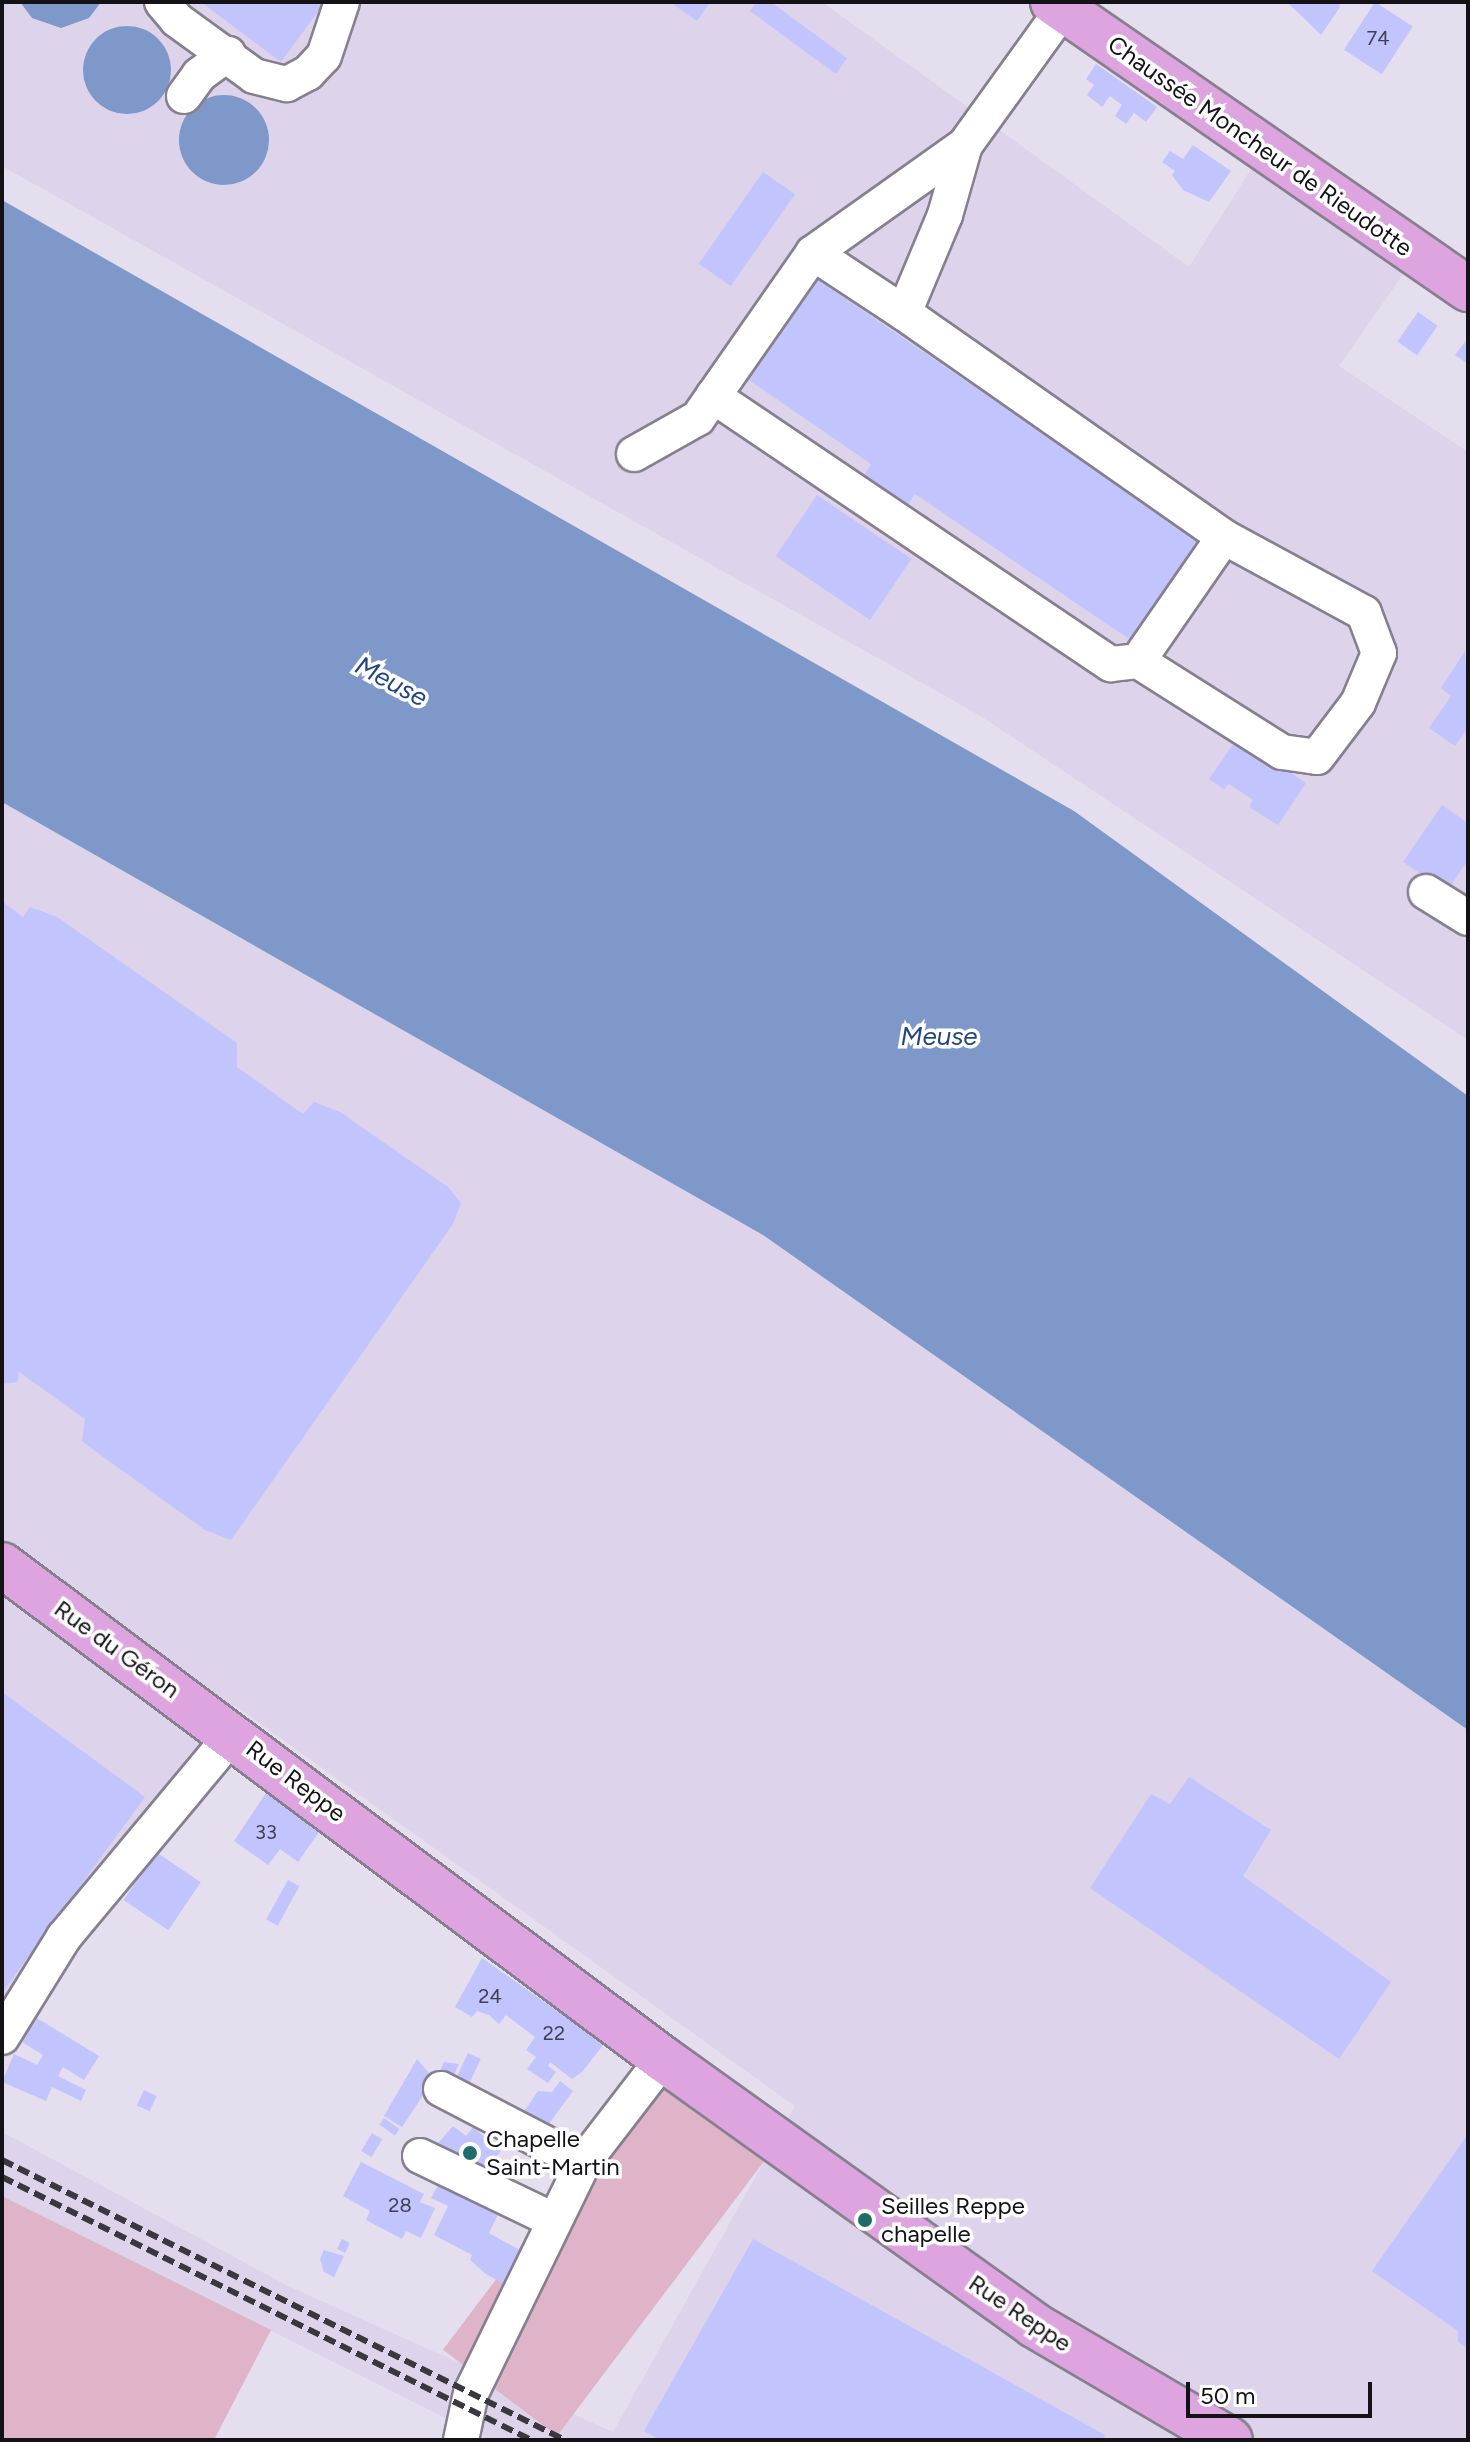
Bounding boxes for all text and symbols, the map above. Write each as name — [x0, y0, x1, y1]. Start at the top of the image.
house number: 74 — [1366, 26, 1390, 50]
street label: Chaussée Moncheur de Rieudotte — [1102, 30, 1418, 262]
water label: Meuse — [350, 650, 432, 714]
water label: Meuse — [900, 1021, 978, 1053]
street label: Rue du Géron — [49, 1594, 185, 1704]
street label: Rue Reppe — [241, 1734, 351, 1828]
house number: 33 — [255, 1820, 277, 1844]
house number: 24 — [478, 1984, 502, 2008]
house number: 22 — [543, 2021, 565, 2045]
place label: Chapelle Saint-Martin — [486, 2125, 620, 2181]
marker: Chapelle Saint-Martin — [461, 2144, 479, 2162]
place label: Seilles Reppe chapelle — [881, 2192, 1025, 2248]
house number: 28 — [388, 2193, 412, 2217]
marker: Seilles Reppe chapelle — [856, 2211, 874, 2229]
street label: Rue Reppe — [963, 2268, 1077, 2358]
scale bar — [1190, 2366, 1376, 2416]
text: 50 m — [1200, 2381, 1256, 2410]

